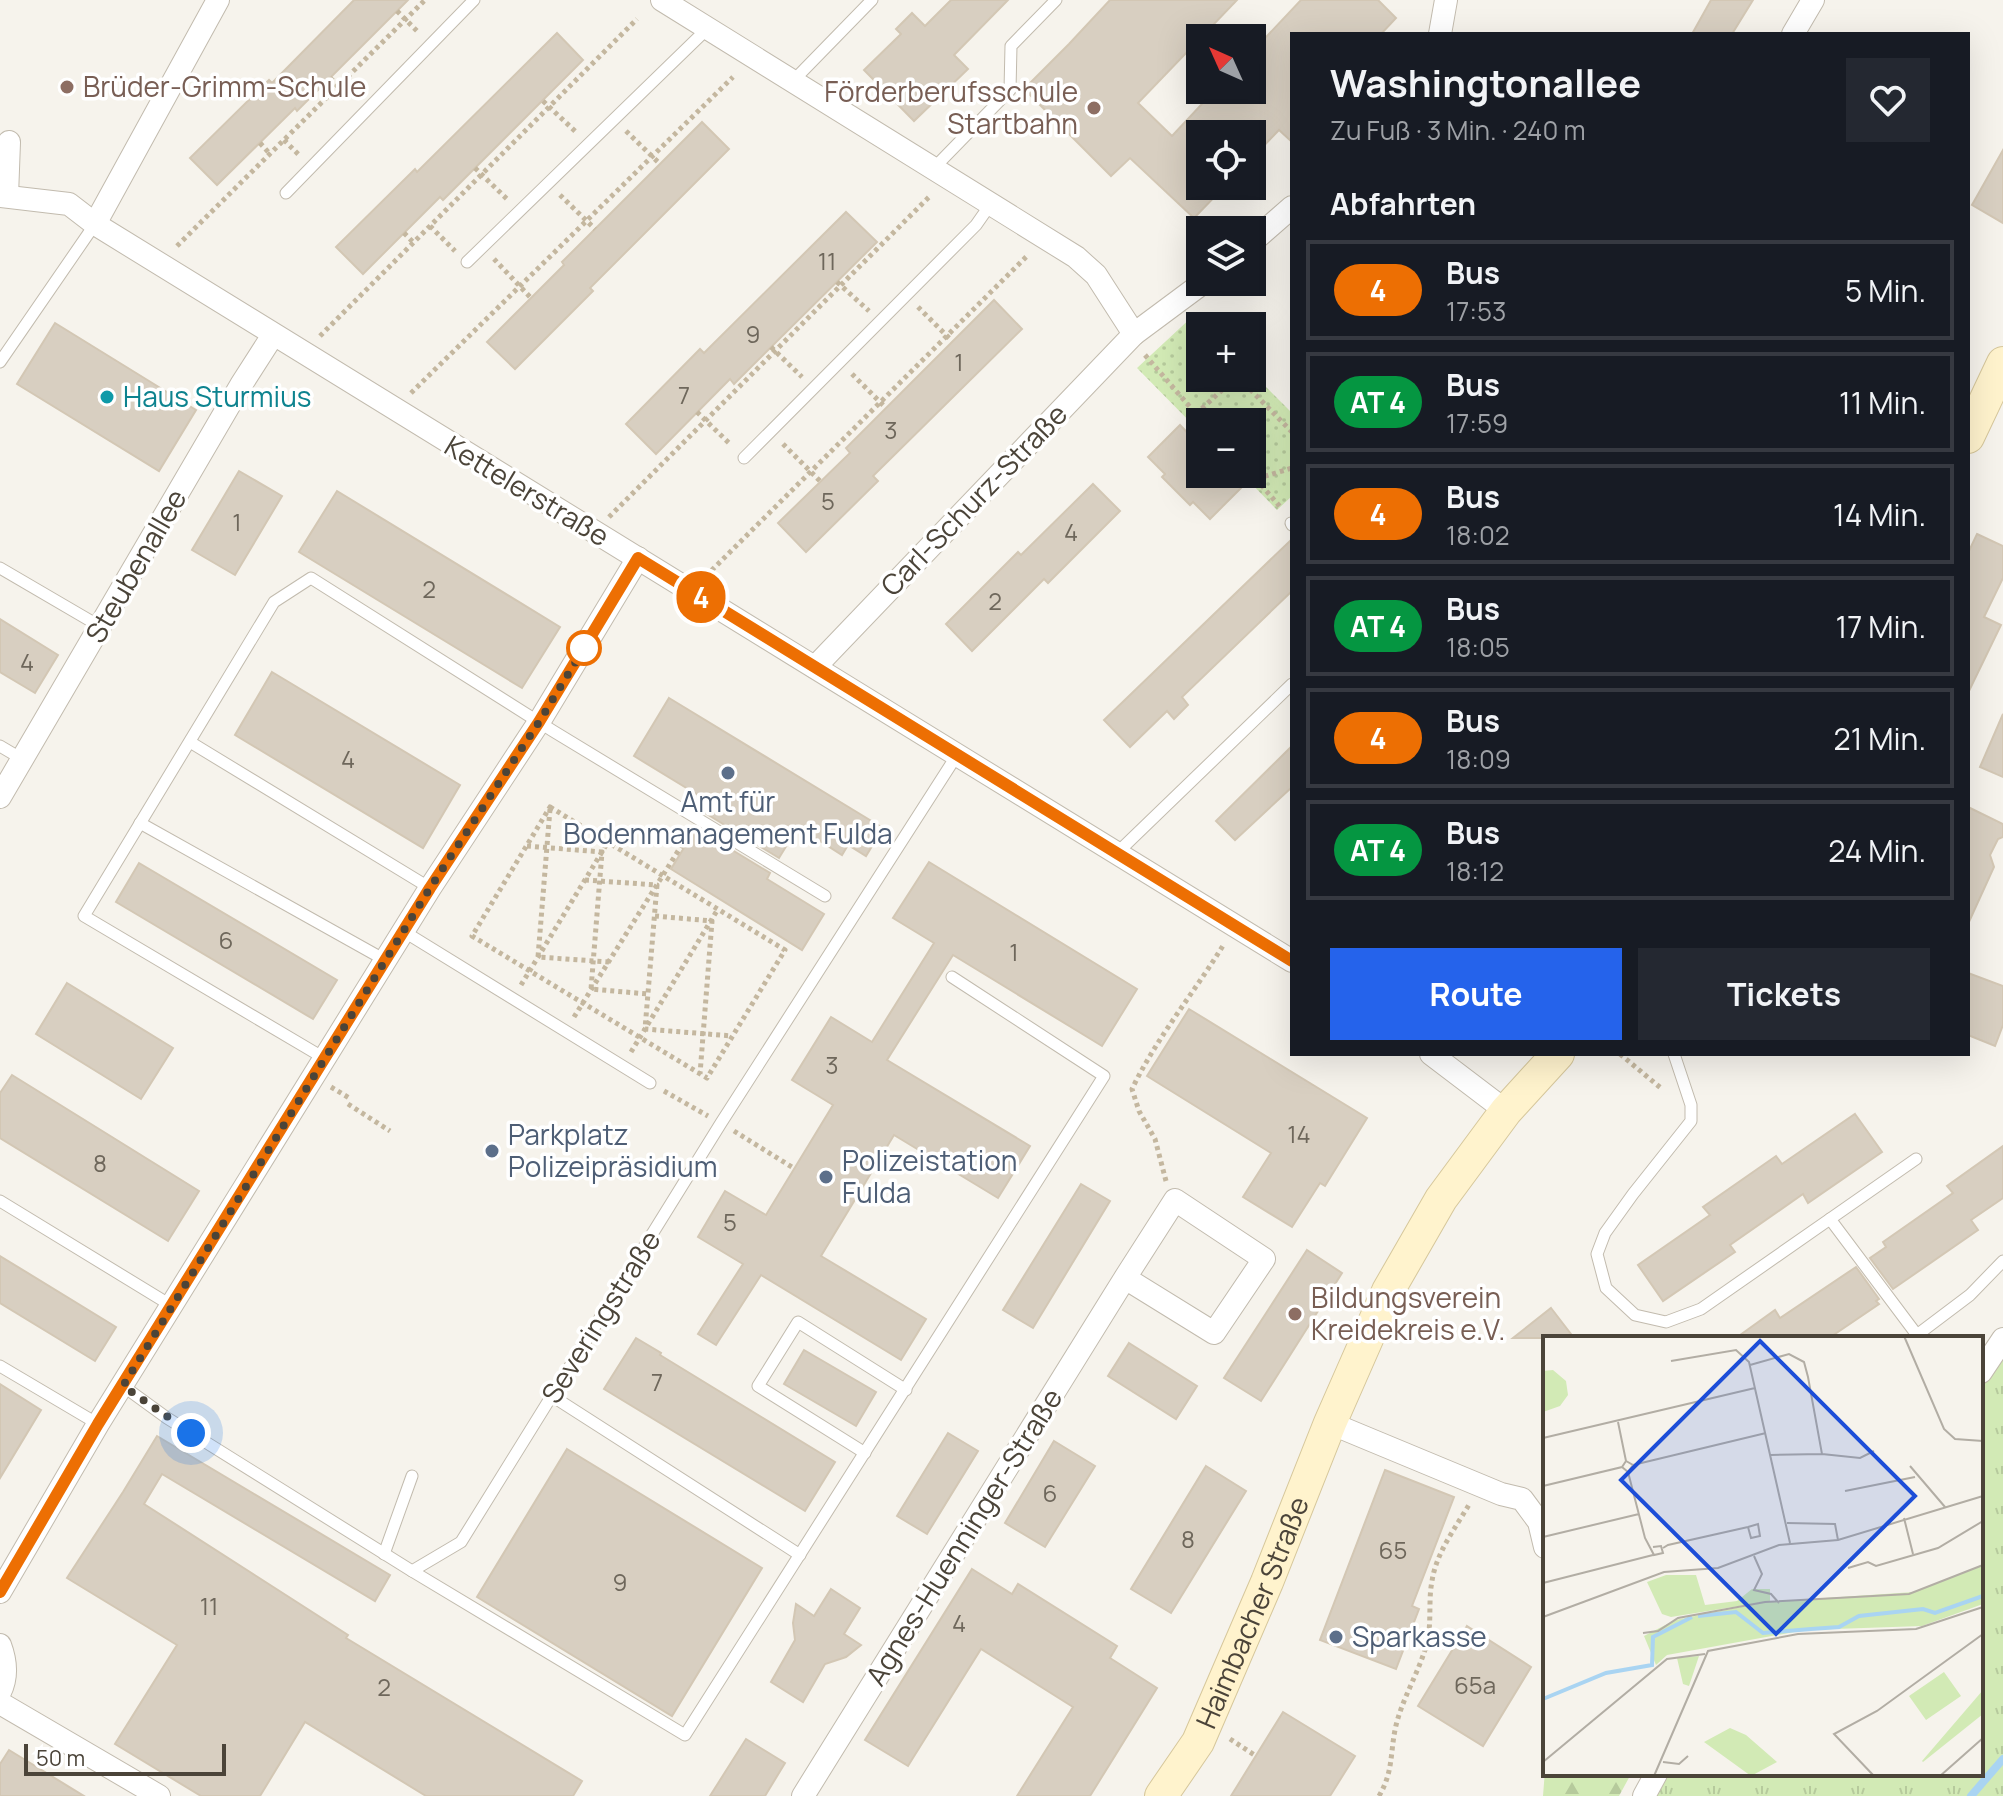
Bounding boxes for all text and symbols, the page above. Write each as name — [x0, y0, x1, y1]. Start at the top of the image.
north arrow — [1186, 24, 1266, 104]
map controls — [1186, 24, 1266, 488]
text: Washingtonallee — [1330, 56, 1641, 108]
button: heart — [1846, 58, 1930, 142]
place label: Brüder-Grimm-Schule — [83, 67, 366, 105]
place label: Förderberufsschule Startbahn — [824, 72, 1078, 142]
marker: Brüder-Grimm-Schule — [58, 78, 76, 96]
marker: Förderberufsschule Startbahn — [1085, 99, 1103, 117]
text: Zu Fuß · 3 Min. · 240 m — [1330, 112, 1586, 148]
button: locate — [1186, 120, 1266, 200]
text: Abfahrten — [1330, 183, 1476, 224]
button: layers — [1186, 216, 1266, 296]
house number: 11 — [818, 244, 836, 277]
text: Bus — [1446, 252, 1500, 293]
text: 5 Min. — [1845, 270, 1926, 311]
text: 4 — [1369, 271, 1387, 309]
text: 17:53 — [1446, 293, 1506, 329]
button: + — [1186, 312, 1266, 392]
house number: 9 — [746, 317, 760, 350]
house number: 1 — [954, 345, 964, 378]
text: Bus — [1446, 364, 1500, 405]
place label: Haus Sturmius — [123, 377, 311, 415]
house number: 7 — [678, 378, 690, 411]
text: 11 Min. — [1839, 382, 1926, 423]
text: AT 4 — [1350, 383, 1406, 421]
marker: Haus Sturmius — [98, 388, 116, 406]
street label: Carl-Schurz-Straße — [872, 395, 1075, 604]
text: 17:59 — [1446, 405, 1508, 441]
button: − — [1186, 408, 1266, 488]
house number: 3 — [884, 413, 898, 446]
street label: Kettelerstraße — [438, 426, 617, 554]
text: Bus — [1446, 476, 1500, 517]
street label: Steubenallee — [76, 482, 194, 649]
house number: 5 — [821, 484, 835, 517]
text: 14 Min. — [1833, 494, 1926, 535]
text: 4 — [1369, 495, 1387, 533]
house number: 1 — [232, 505, 242, 538]
house number: 4 — [1064, 515, 1078, 548]
text: 18:02 — [1446, 517, 1510, 553]
line badge: 4 — [675, 571, 727, 623]
house number: 2 — [422, 572, 436, 605]
text: 4 — [692, 578, 710, 616]
house number: 2 — [988, 584, 1002, 617]
text: Bus — [1446, 588, 1500, 629]
text: 17 Min. — [1836, 606, 1926, 647]
text: AT 4 — [1350, 607, 1406, 645]
text: 18:05 — [1446, 629, 1510, 665]
unlabelled marker — [567, 631, 601, 665]
house number: 4 — [20, 645, 34, 678]
text: Bus — [1446, 700, 1500, 741]
text: 21 Min. — [1834, 718, 1926, 759]
text: 4 — [1369, 719, 1387, 757]
text: 18:09 — [1446, 741, 1511, 777]
house number: 4 — [341, 742, 355, 775]
marker: Amt für Bodenmanagement Fulda — [719, 764, 737, 782]
place label: Amt für Bodenmanagement Fulda — [563, 782, 893, 852]
text: Bus — [1446, 812, 1500, 853]
text: 24 Min. — [1828, 830, 1926, 871]
text: AT 4 — [1350, 831, 1406, 869]
text: 18:12 — [1446, 853, 1504, 889]
house number: 6 — [219, 923, 233, 956]
house number: 1 — [1009, 935, 1019, 968]
button: Route — [1330, 948, 1622, 1040]
button: Tickets — [1638, 948, 1930, 1040]
house number: 3 — [825, 1048, 839, 1081]
place label: Parkplatz Polizeipräsidium — [508, 1115, 717, 1185]
house number: 14 — [1287, 1117, 1311, 1150]
place label: Polizeistation Fulda — [842, 1141, 1017, 1211]
marker: Parkplatz Polizeipräsidium — [483, 1142, 501, 1160]
house number: 8 — [93, 1146, 107, 1179]
marker: Polizeistation Fulda — [817, 1168, 835, 1186]
house number: 5 — [723, 1205, 737, 1238]
street label: Severingstraße — [532, 1223, 668, 1410]
place label: Bildungsverein Kreidekreis e.V. — [1311, 1278, 1505, 1348]
marker: Bildungsverein Kreidekreis e.V. — [1286, 1305, 1304, 1323]
inset map — [1543, 1336, 1983, 1776]
house number: 7 — [651, 1365, 663, 1398]
street label: Agnes-Huenninger-Straße — [856, 1381, 1070, 1692]
your location — [171, 1413, 211, 1453]
house number: 6 — [1043, 1476, 1057, 1509]
street label: Haimbacher Straße — [1186, 1491, 1317, 1734]
house number: 8 — [1181, 1522, 1195, 1555]
house number: 65 — [1379, 1533, 1407, 1566]
house number: 9 — [613, 1565, 627, 1598]
house number: 11 — [200, 1589, 218, 1622]
house number: 4 — [952, 1606, 966, 1639]
place label: Sparkasse — [1352, 1617, 1487, 1655]
marker: Sparkasse — [1327, 1628, 1345, 1646]
house number: 65a — [1454, 1668, 1496, 1701]
house number: 2 — [377, 1670, 391, 1703]
scale bar — [24, 1740, 226, 1776]
text: 50 m — [36, 1743, 85, 1773]

